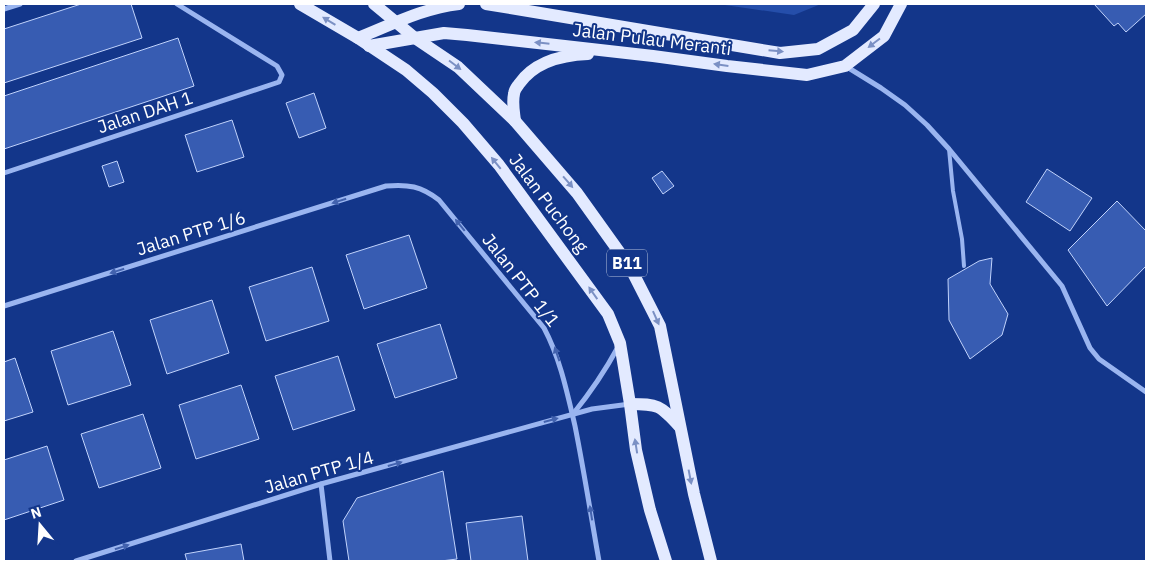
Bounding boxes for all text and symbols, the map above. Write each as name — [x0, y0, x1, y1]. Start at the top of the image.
one-way arrow — [323, 16, 336, 25]
street label: Jalan Pulau Meranti — [571, 18, 733, 60]
one-way arrow — [868, 38, 881, 49]
one-way arrow — [534, 39, 550, 47]
one-way arrow — [768, 48, 784, 56]
one-way arrow — [448, 60, 461, 71]
one-way arrow — [713, 61, 729, 69]
street label: Jalan DAH 1 — [94, 86, 196, 138]
street label: Jalan Puchong — [504, 149, 594, 257]
one-way arrow — [491, 156, 502, 169]
one-way arrow — [562, 176, 574, 188]
one-way arrow — [331, 197, 346, 205]
street label: Jalan PTP 1/6 — [134, 206, 248, 260]
one-way arrow — [455, 219, 466, 232]
street label: Jalan PTP 1/1 — [477, 229, 565, 331]
road number: B11 — [607, 250, 647, 276]
one-way arrow — [110, 267, 125, 275]
one-way arrow — [588, 286, 598, 299]
one-way arrow — [653, 311, 661, 325]
one-way arrow — [553, 347, 560, 362]
one-way arrow — [544, 416, 559, 424]
one-way arrow — [631, 438, 639, 454]
street label: Jalan PTP 1/4 — [262, 445, 376, 499]
one-way arrow — [387, 459, 402, 467]
one-way arrow — [687, 469, 695, 485]
north arrow — [15, 500, 65, 550]
text: N — [28, 503, 44, 523]
one-way arrow — [586, 505, 594, 521]
one-way arrow — [115, 542, 130, 550]

